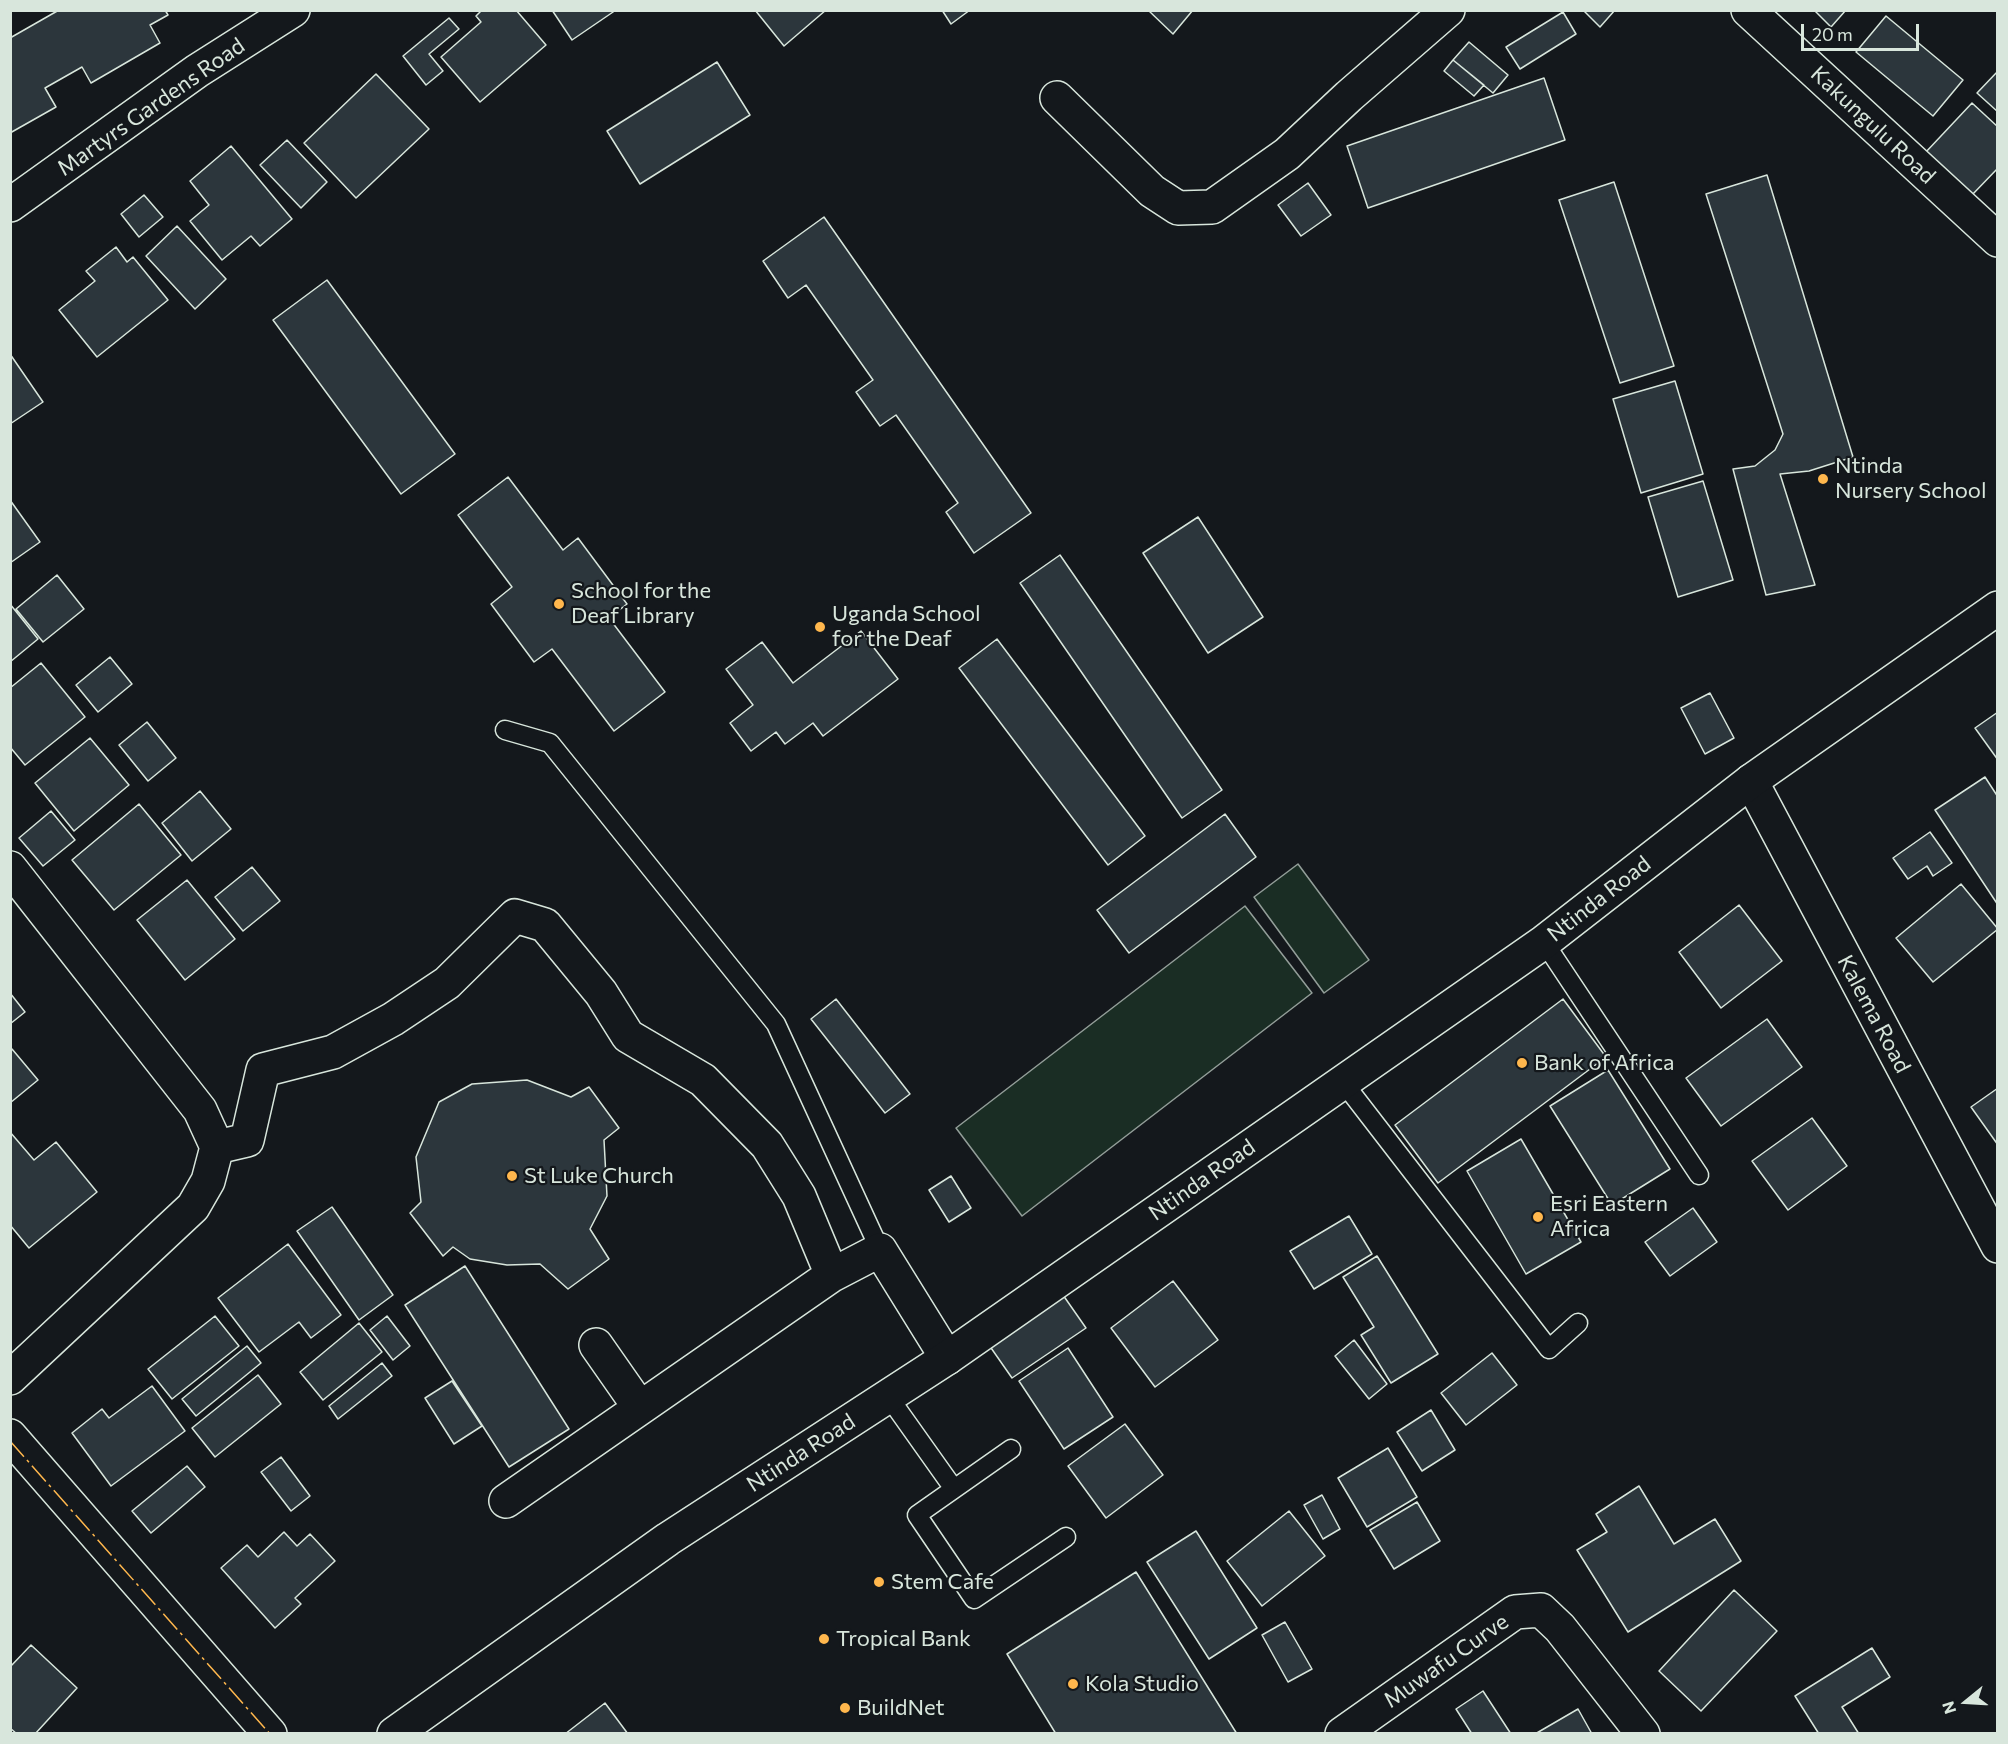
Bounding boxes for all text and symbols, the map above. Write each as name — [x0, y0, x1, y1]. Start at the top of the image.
scale bar — [1804, 12, 1922, 50]
text: 20 m — [1812, 23, 1853, 45]
street label: Martyrs Gardens Road — [52, 32, 250, 182]
street label: Kakungulu Road — [1805, 61, 1941, 189]
place label: Ntinda Nursery School — [1835, 453, 1987, 505]
marker: Ntinda Nursery School — [1816, 472, 1830, 486]
place label: School for the Deaf Library — [571, 578, 711, 630]
marker: School for the Deaf Library — [552, 597, 566, 611]
place label: Uganda School for the Deaf — [832, 601, 981, 652]
marker: Uganda School for the Deaf — [813, 620, 827, 634]
street label: Ntinda Road — [1542, 851, 1656, 947]
street label: Kalema Road — [1832, 951, 1916, 1077]
place label: Bank of Africa — [1534, 1050, 1675, 1076]
marker: Bank of Africa — [1515, 1056, 1529, 1070]
street label: Ntinda Road — [1144, 1134, 1260, 1226]
place label: St Luke Church — [524, 1163, 674, 1189]
marker: St Luke Church — [505, 1169, 519, 1183]
place label: Esri Eastern Africa — [1550, 1191, 1668, 1242]
marker: Esri Eastern Africa — [1531, 1210, 1545, 1224]
street label: Ntinda Road — [742, 1408, 860, 1498]
place label: Stem Cafe — [891, 1569, 994, 1595]
marker: Stem Cafe — [872, 1575, 886, 1589]
street label: Muwafu Curve — [1379, 1608, 1513, 1714]
place label: Tropical Bank — [836, 1626, 971, 1652]
marker: Tropical Bank — [817, 1632, 831, 1646]
place label: Kola Studio — [1085, 1671, 1199, 1697]
north arrow — [1936, 1672, 1996, 1732]
marker: Kola Studio — [1066, 1677, 1080, 1691]
place label: BuildNet — [857, 1695, 944, 1721]
text: N — [1938, 1699, 1959, 1716]
marker: BuildNet — [838, 1701, 852, 1715]

